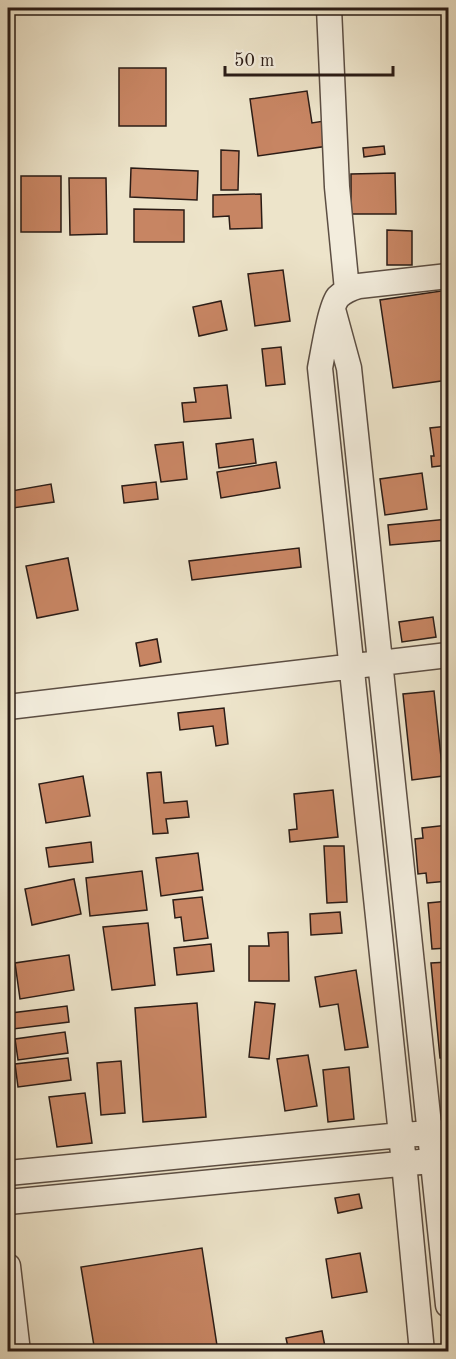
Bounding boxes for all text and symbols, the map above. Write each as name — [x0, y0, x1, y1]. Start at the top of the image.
scale bar — [225, 39, 393, 77]
text: 50 m — [234, 52, 274, 70]

